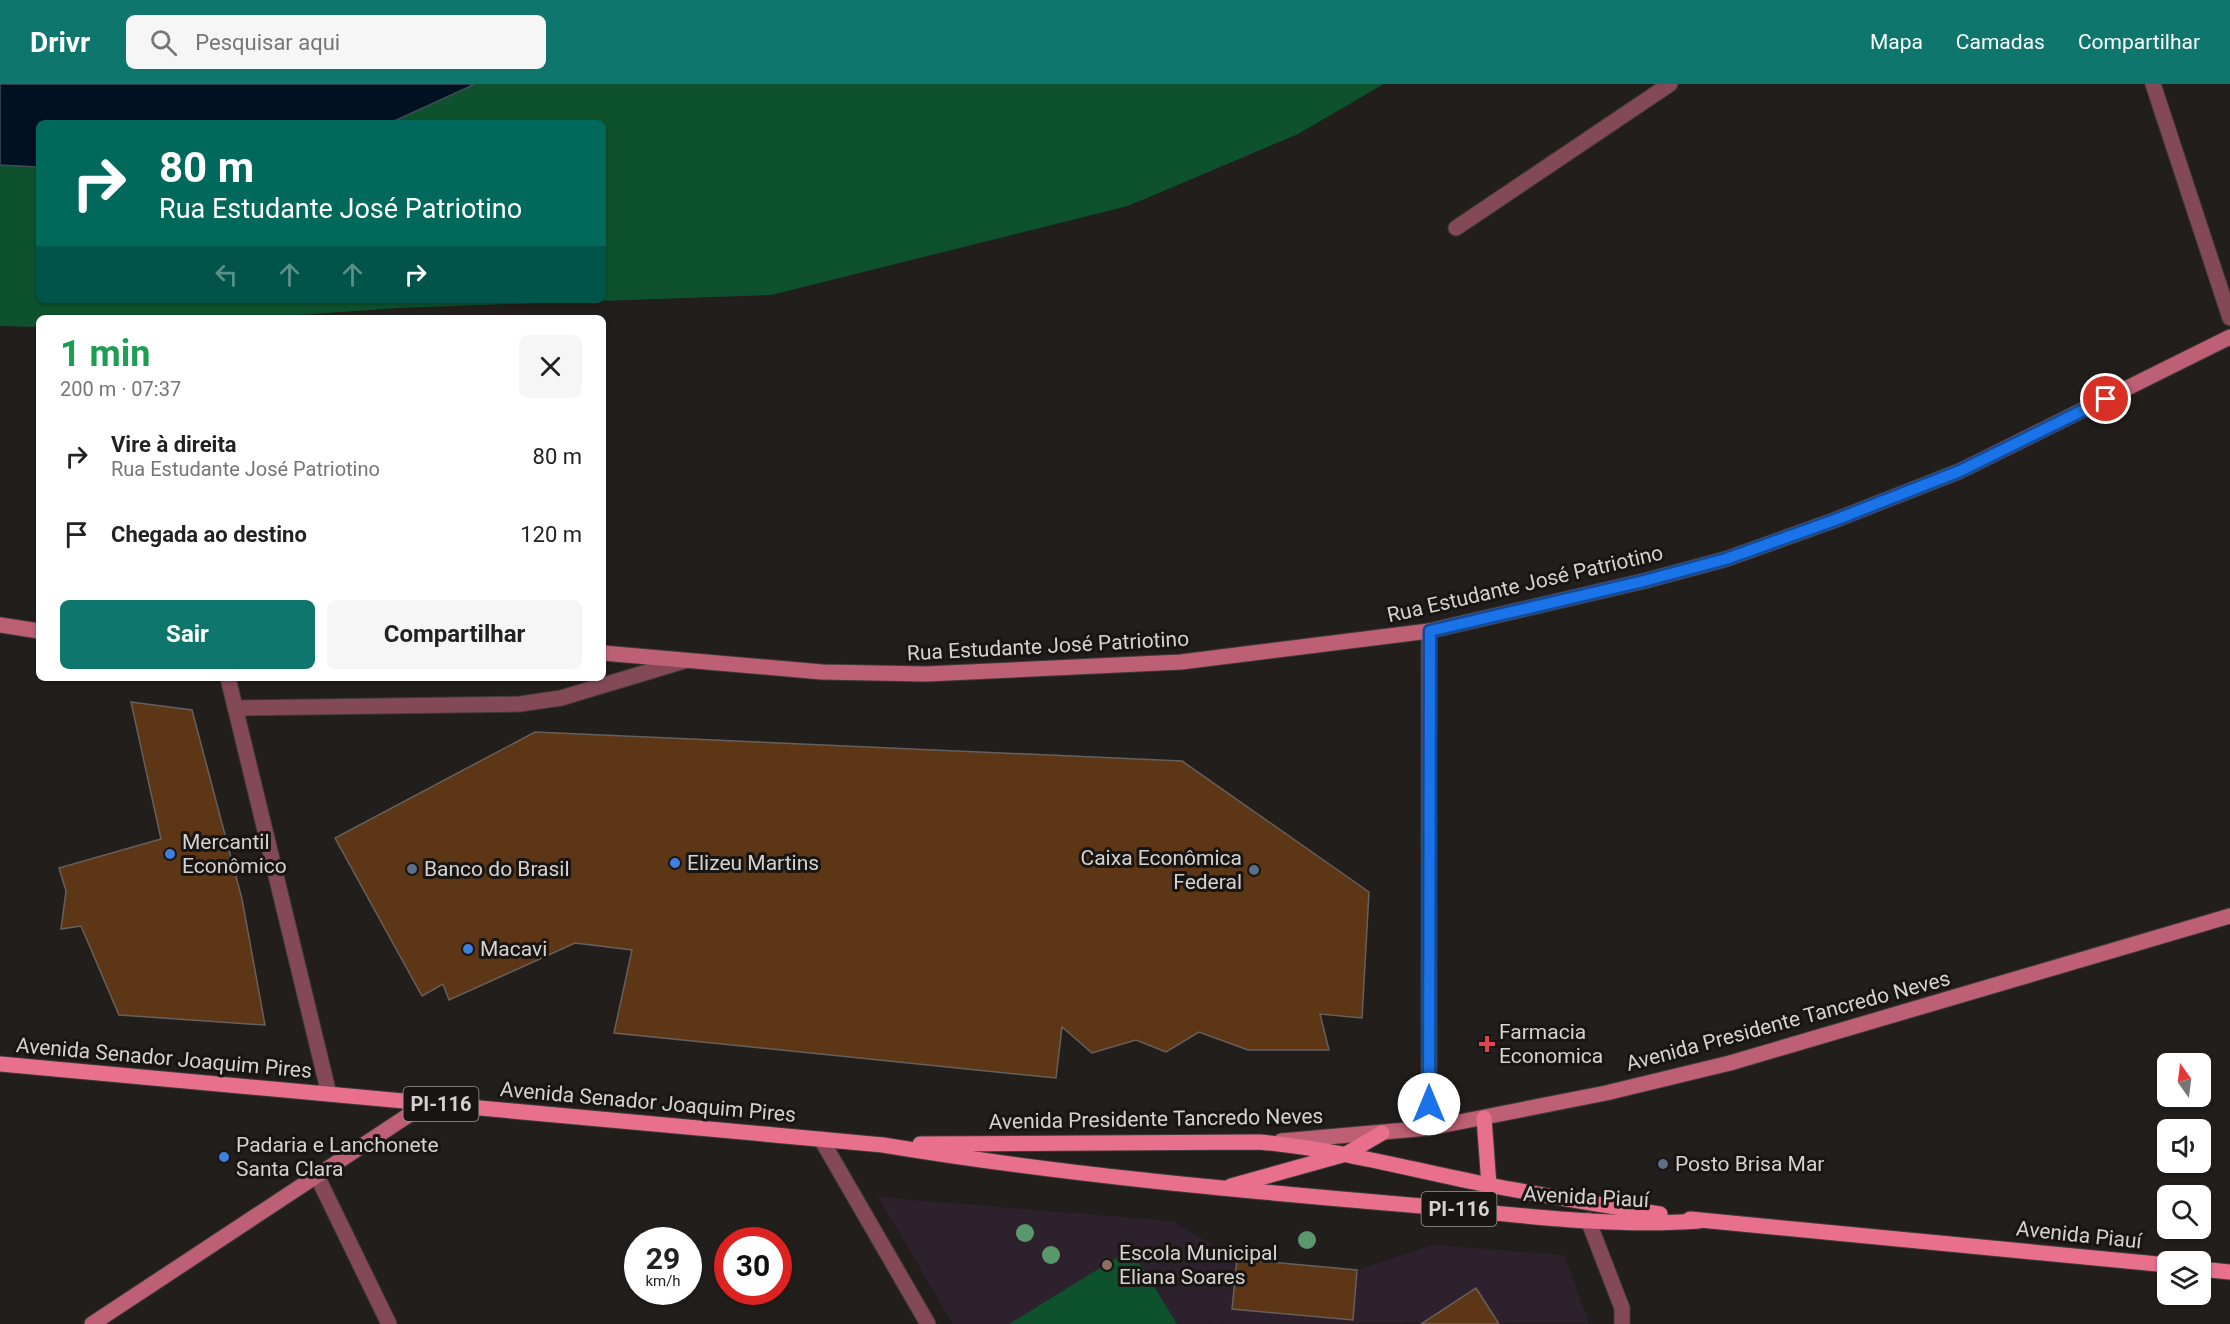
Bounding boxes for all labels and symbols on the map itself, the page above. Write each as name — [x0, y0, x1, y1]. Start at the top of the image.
pin — [2080, 373, 2131, 424]
street label: Rua Estudante José Patriotino — [1385, 541, 1665, 627]
street label: Rua Estudante José Patriotino — [906, 627, 1190, 665]
place label: Mercantil Econômico — [182, 830, 287, 878]
place label: Caixa Econômica Federal — [1081, 846, 1242, 894]
marker: Mercantil Econômico — [163, 847, 177, 861]
place label: Elizeu Martins — [687, 851, 819, 875]
marker: Elizeu Martins — [668, 856, 682, 870]
place label: Banco do Brasil — [424, 857, 570, 881]
marker: Banco do Brasil — [405, 862, 419, 876]
marker: Caixa Econômica Federal — [1247, 863, 1261, 877]
place label: Macavi — [480, 937, 547, 961]
marker: Macavi — [461, 942, 475, 956]
street label: Avenida Presidente Tancredo Neves — [1623, 966, 1953, 1076]
place label: Farmacia Economica — [1499, 1020, 1603, 1068]
street label: Avenida Senador Joaquim Pires — [15, 1033, 313, 1083]
marker: Farmacia Economica — [1480, 1037, 1494, 1051]
north arrow — [2157, 1053, 2211, 1107]
position arrow — [1397, 1072, 1461, 1136]
street label: Avenida Senador Joaquim Pires — [499, 1077, 797, 1127]
road number: PI-116 — [404, 1087, 478, 1121]
street label: Avenida Presidente Tancredo Neves — [988, 1104, 1324, 1134]
place label: Padaria e Lanchonete Santa Clara — [236, 1133, 439, 1181]
marker: Padaria e Lanchonete Santa Clara — [217, 1150, 231, 1164]
place label: Posto Brisa Mar — [1675, 1152, 1824, 1176]
marker: Posto Brisa Mar — [1656, 1157, 1670, 1171]
street label: Avenida Piauí — [1522, 1182, 1650, 1212]
road number: PI-116 — [1422, 1192, 1496, 1226]
street label: Avenida Piauí — [2015, 1216, 2144, 1254]
speed limit sign: 30 — [714, 1227, 792, 1305]
place label: Escola Municipal Eliana Soares — [1119, 1241, 1278, 1289]
marker: Escola Municipal Eliana Soares — [1100, 1258, 1114, 1272]

